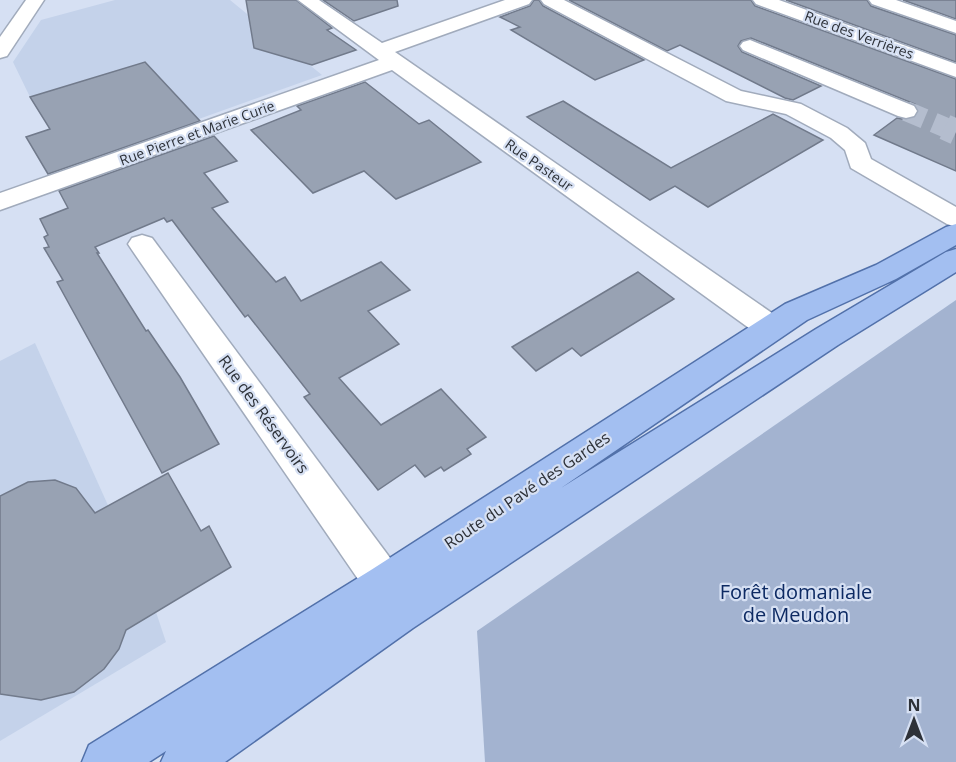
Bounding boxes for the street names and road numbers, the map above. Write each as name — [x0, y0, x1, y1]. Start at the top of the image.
street label: Rue des Verrières — [802, 6, 917, 63]
street label: Rue Pierre et Marie Curie — [117, 96, 277, 169]
street label: Rue Pasteur — [502, 134, 577, 195]
street label: Rue des Réservoirs — [214, 350, 314, 478]
street label: Route du Pavé des Gardes — [440, 426, 614, 554]

